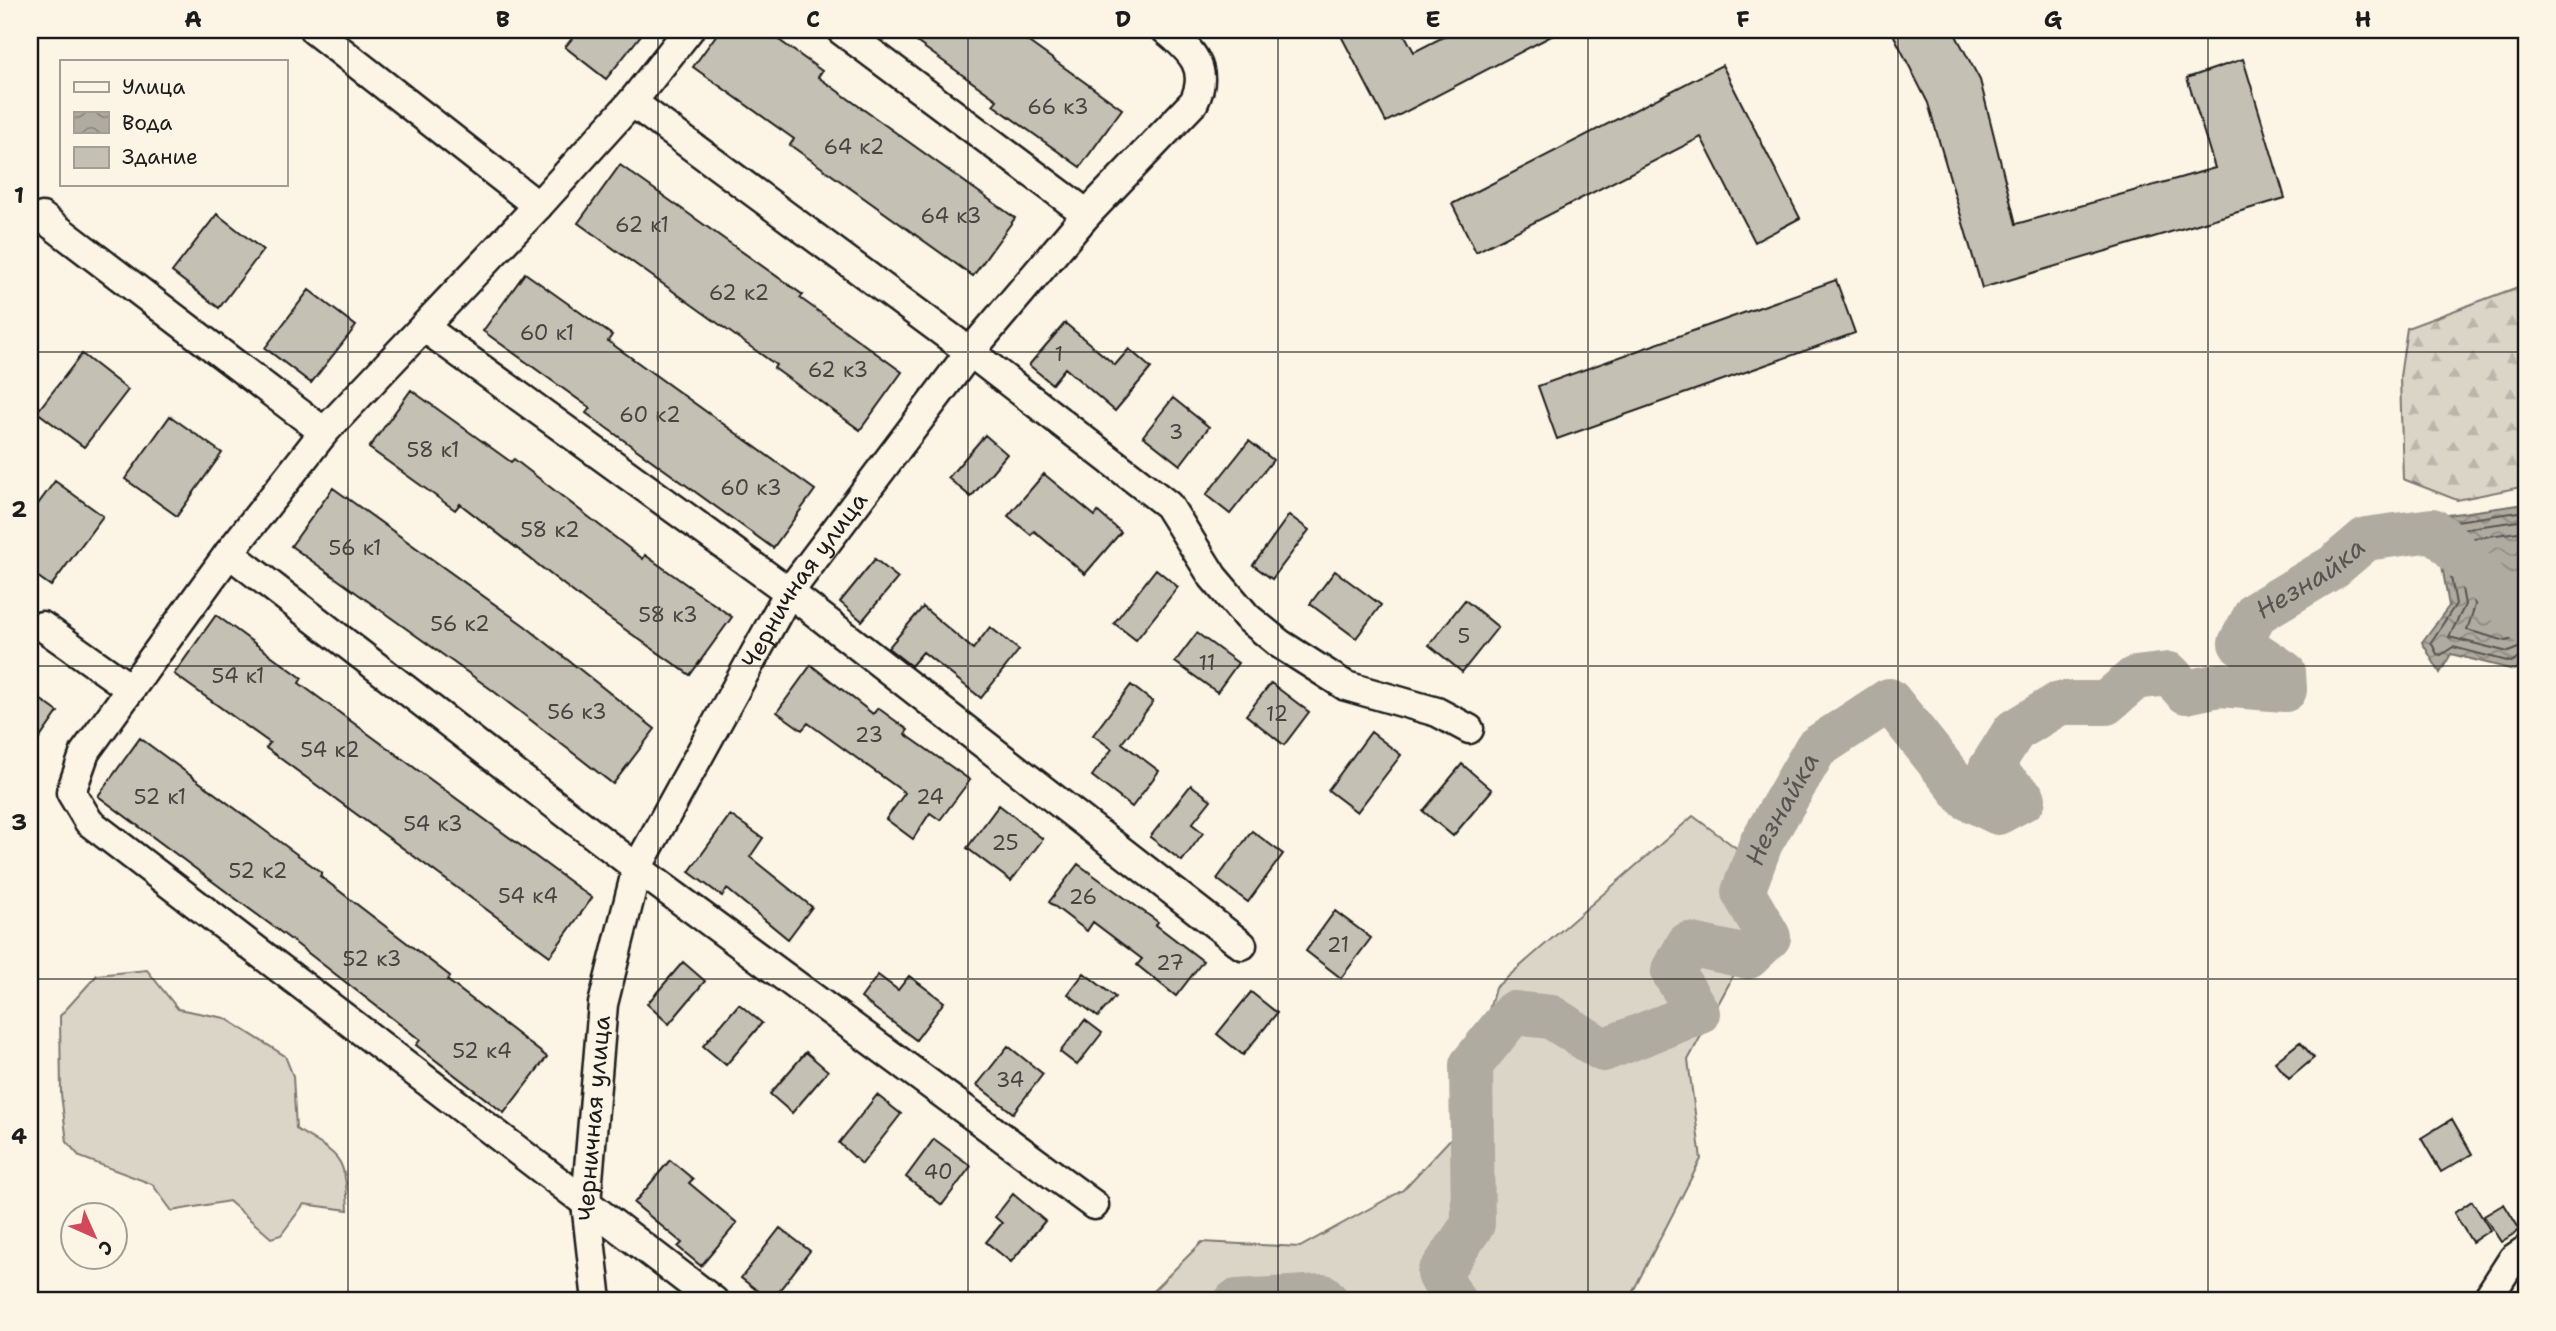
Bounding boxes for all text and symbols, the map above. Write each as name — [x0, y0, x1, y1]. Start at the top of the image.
text: A — [184, 4, 202, 34]
text: B — [496, 4, 510, 34]
text: C — [806, 4, 820, 34]
text: D — [1115, 4, 1131, 34]
text: E — [1425, 4, 1441, 34]
text: F — [1736, 4, 1750, 34]
text: G — [2044, 4, 2063, 34]
text: H — [2355, 4, 2371, 34]
legend — [60, 60, 287, 186]
text: Улица — [122, 73, 185, 101]
house number: 66 к3 — [1027, 93, 1089, 121]
text: Вода — [122, 109, 172, 137]
house number: 64 к2 — [823, 133, 885, 161]
text: Здание — [122, 143, 198, 171]
text: 1 — [14, 180, 24, 210]
house number: 64 к3 — [920, 202, 982, 230]
house number: 62 к1 — [615, 211, 669, 239]
house number: 62 к2 — [709, 279, 769, 307]
house number: 60 к1 — [520, 319, 574, 347]
house number: 1 — [1055, 340, 1063, 368]
house number: 62 к3 — [808, 356, 868, 384]
house number: 60 к2 — [619, 401, 681, 429]
house number: 3 — [1169, 418, 1183, 446]
house number: 58 к1 — [407, 436, 459, 464]
house number: 60 к3 — [720, 474, 782, 502]
street label: Черничная улица — [734, 485, 875, 674]
text: 2 — [11, 494, 27, 524]
house number: 58 к2 — [520, 516, 580, 544]
water label: Незнайка — [2248, 529, 2372, 627]
house number: 56 к1 — [328, 534, 382, 562]
house number: 58 к3 — [638, 601, 698, 629]
house number: 56 к2 — [430, 610, 490, 638]
house number: 5 — [1458, 622, 1470, 650]
house number: 11 — [1199, 649, 1215, 677]
house number: 54 к1 — [212, 662, 264, 690]
house number: 56 к3 — [547, 698, 607, 726]
house number: 12 — [1266, 700, 1288, 728]
house number: 23 — [855, 721, 883, 749]
house number: 54 к2 — [300, 736, 360, 764]
water label: Незнайка — [1736, 746, 1827, 870]
house number: 52 к1 — [134, 783, 186, 811]
house number: 24 — [916, 783, 944, 811]
text: 3 — [11, 807, 27, 837]
house number: 54 к3 — [403, 810, 463, 838]
house number: 25 — [991, 829, 1019, 857]
house number: 52 к2 — [229, 857, 287, 885]
house number: 54 к4 — [498, 882, 558, 910]
house number: 26 — [1069, 883, 1097, 911]
house number: 21 — [1327, 931, 1349, 959]
house number: 52 к3 — [343, 945, 401, 973]
house number: 27 — [1156, 949, 1184, 977]
street label: Черничная улица — [570, 1014, 618, 1222]
house number: 52 к4 — [452, 1037, 512, 1065]
house number: 34 — [996, 1066, 1024, 1094]
text: 4 — [11, 1121, 27, 1151]
house number: 40 — [923, 1158, 953, 1186]
north arrow — [60, 1202, 130, 1272]
text: С — [93, 1235, 119, 1261]

